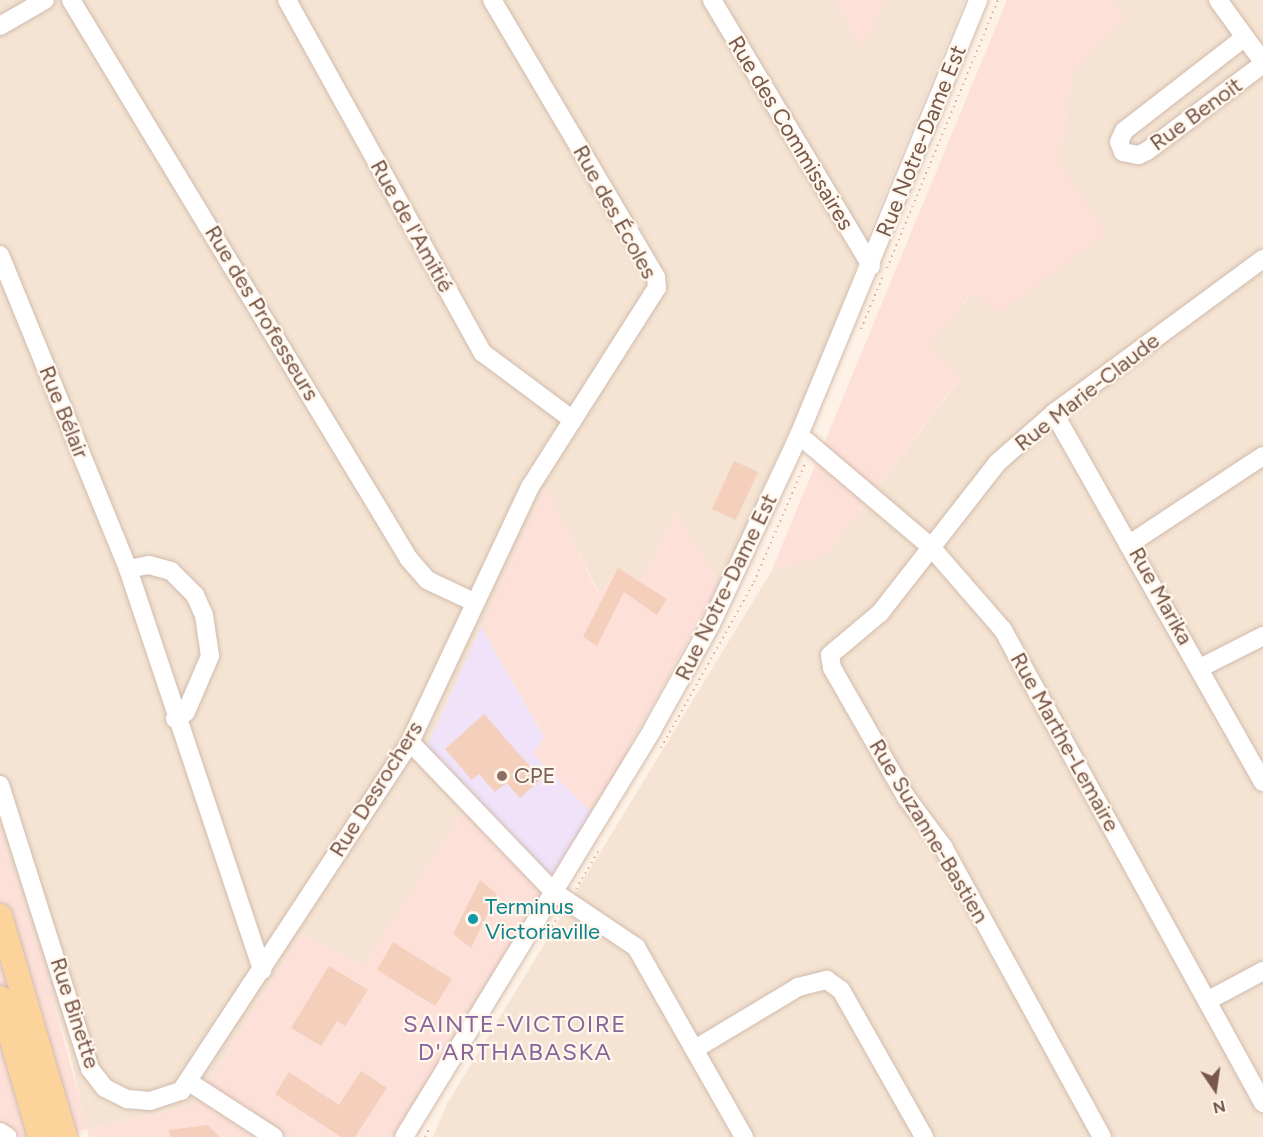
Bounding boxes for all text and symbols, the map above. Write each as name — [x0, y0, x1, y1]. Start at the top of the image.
street label: Rue des Commissaires — [723, 31, 859, 235]
street label: Rue Notre-Dame Est — [870, 41, 972, 241]
street label: Rue Benoit — [1145, 72, 1247, 156]
street label: Rue des Écoles — [567, 140, 663, 284]
street label: Rue de l'Amitié — [365, 155, 459, 297]
street label: Rue des Professeurs — [199, 221, 325, 405]
street label: Rue Marie-Claude — [1009, 327, 1165, 457]
street label: Rue Bélair — [33, 362, 95, 462]
street label: Rue Notre-Dame Est — [669, 489, 783, 685]
street label: Rue Marika — [1123, 543, 1199, 649]
street label: Rue Marthe-Lemaire — [1005, 648, 1125, 836]
street label: Rue Desrochers — [324, 716, 428, 862]
street label: Rue Suzanne-Bastien — [864, 734, 994, 928]
place label: CPE — [514, 763, 556, 789]
marker: CPE — [495, 769, 509, 783]
place label: Terminus Victoriaville — [485, 893, 600, 944]
marker: Terminus Victoriaville — [466, 912, 480, 926]
street label: Rue Binette — [45, 954, 105, 1072]
district label: SAINTE-VICTOIRE D'ARTHABASKA — [403, 1010, 627, 1066]
north arrow — [1185, 1059, 1245, 1119]
text: N — [1211, 1096, 1227, 1118]

